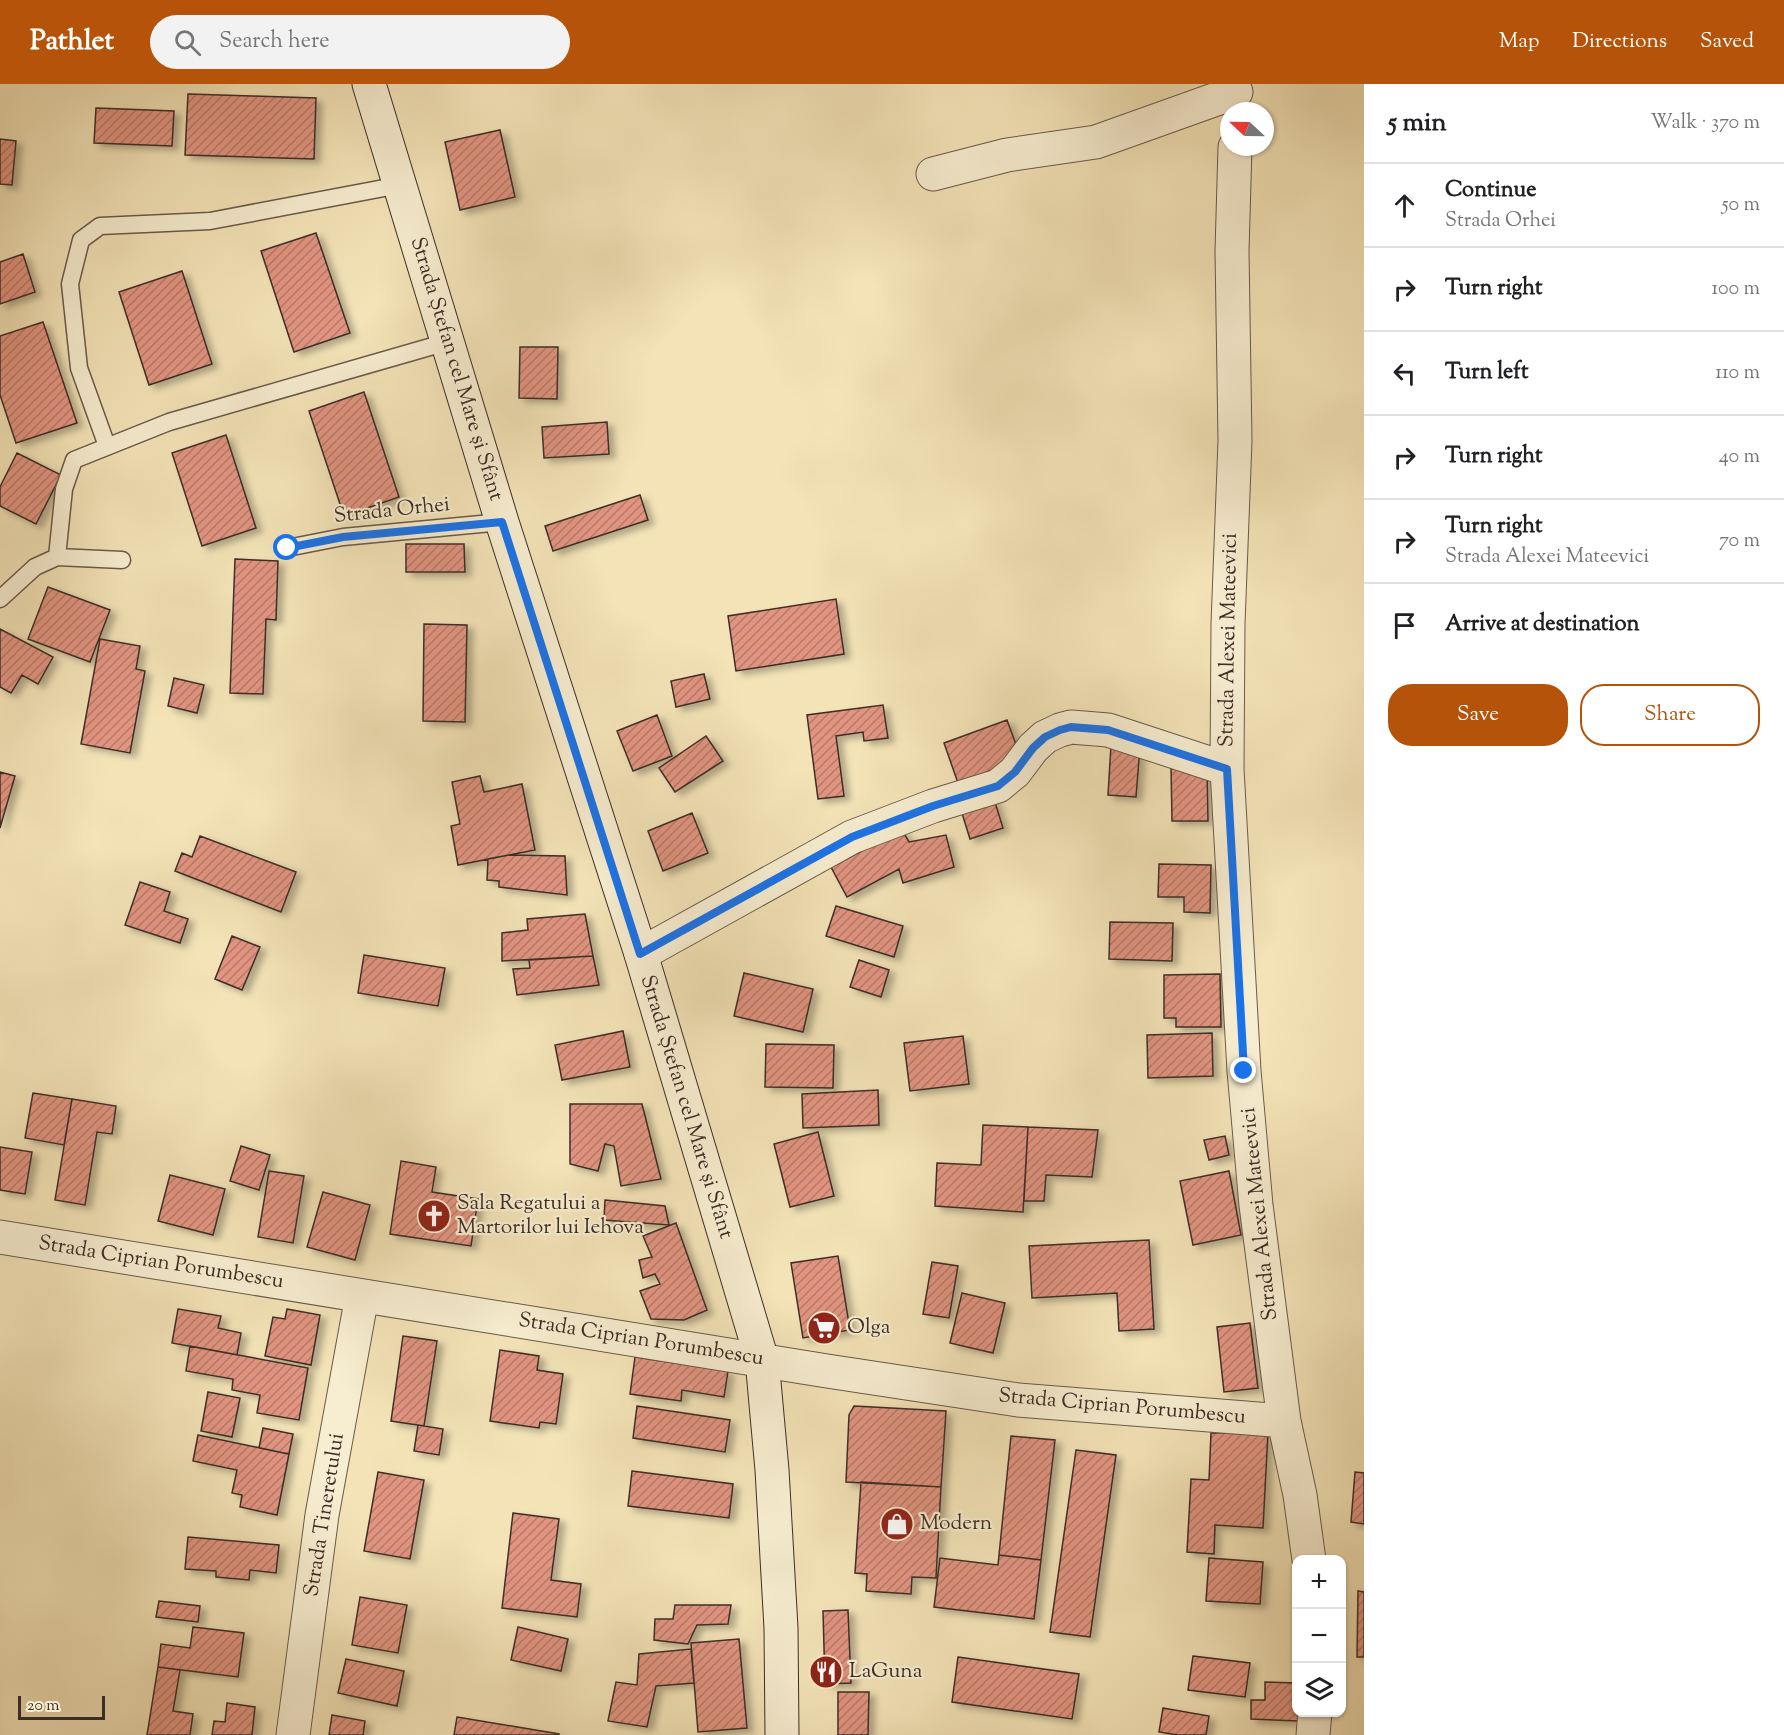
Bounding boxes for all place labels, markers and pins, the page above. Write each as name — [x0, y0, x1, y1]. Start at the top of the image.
place label: Sala Regatului a Martorilor lui Iehova — [457, 1189, 644, 1243]
church icon: Sala Regatului a Martorilor lui Iehova — [416, 1198, 452, 1234]
supermarket icon: Olga — [806, 1310, 842, 1346]
place label: Olga — [847, 1313, 891, 1343]
shop icon: Modern — [879, 1506, 915, 1542]
place label: Modern — [920, 1509, 992, 1539]
restaurant icon: LaGuna — [808, 1654, 844, 1690]
place label: LaGuna — [849, 1657, 923, 1687]

